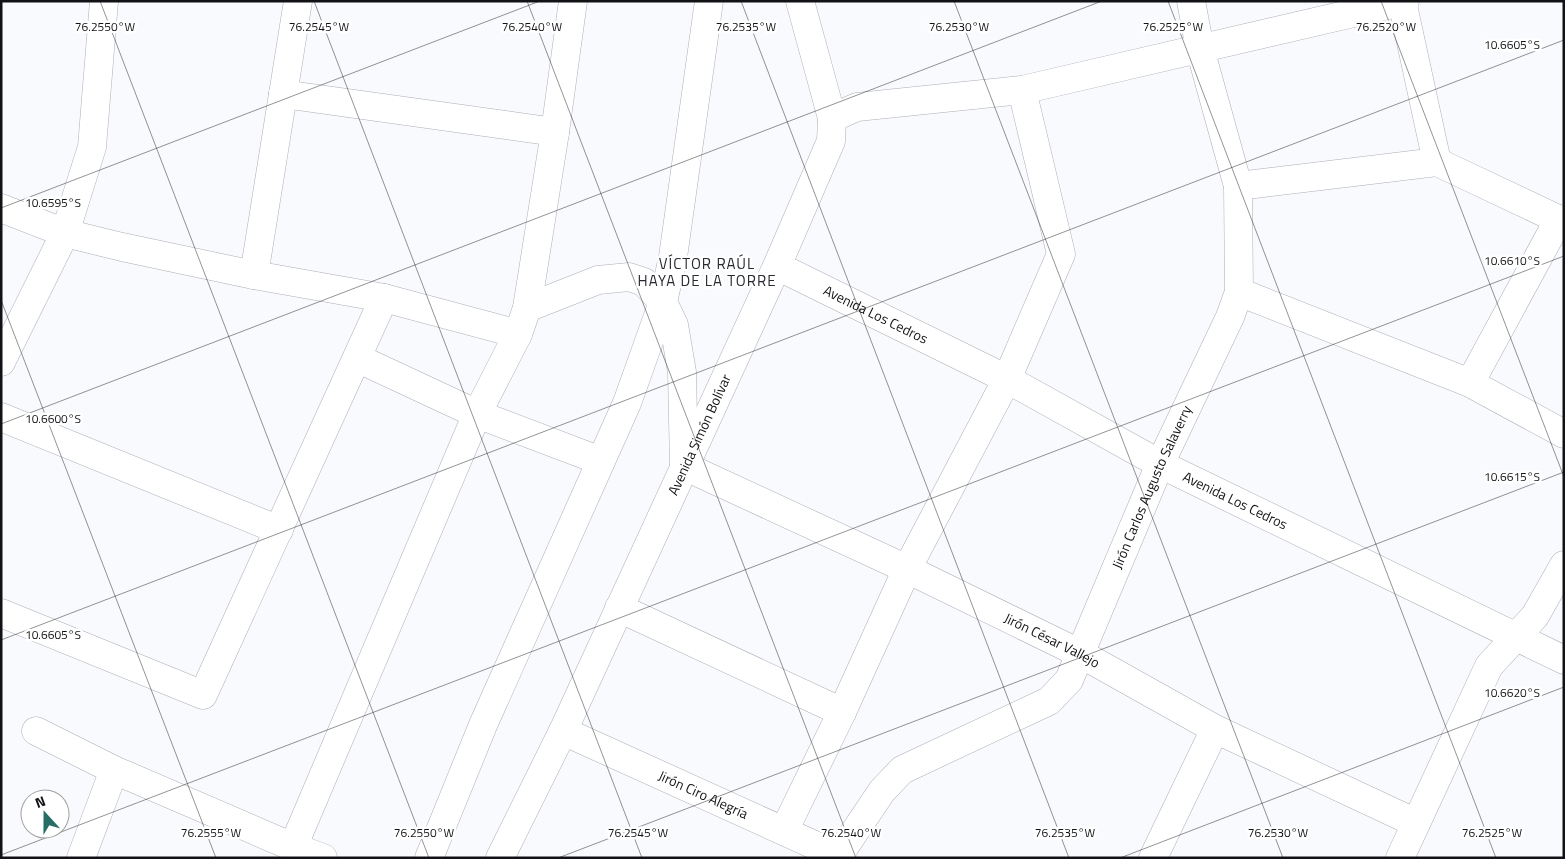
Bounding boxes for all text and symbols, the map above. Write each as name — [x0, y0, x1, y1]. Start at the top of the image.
text: 76.2550°W — [75, 17, 135, 36]
text: 76.2545°W — [289, 17, 349, 36]
text: 76.2540°W — [502, 17, 562, 36]
text: 76.2535°W — [716, 17, 776, 36]
text: 76.2530°W — [929, 17, 989, 36]
text: 76.2525°W — [1143, 17, 1203, 36]
text: 76.2520°W — [1356, 17, 1416, 36]
text: 10.6605°S — [1484, 35, 1540, 54]
text: 10.6595°S — [25, 193, 81, 212]
text: 10.6610°S — [1484, 251, 1540, 270]
district label: VÍCTOR RAÚL HAYA DE LA TORRE — [638, 252, 776, 292]
street label: Avenida Los Cedros — [820, 279, 932, 349]
street label: Avenida Simón Bolívar — [662, 370, 736, 498]
street label: Jirón Carlos Augusto Salaverry — [1106, 401, 1197, 572]
text: 10.6600°S — [25, 409, 81, 428]
street label: Avenida Los Cedros — [1180, 466, 1291, 534]
text: 10.6615°S — [1484, 467, 1540, 486]
street label: Jirón César Vallejo — [1001, 607, 1104, 673]
text: 10.6605°S — [25, 625, 81, 644]
text: 10.6620°S — [1484, 683, 1540, 702]
street label: Jirón Ciro Alegría — [655, 765, 752, 824]
north arrow — [20, 789, 70, 839]
text: N — [32, 790, 48, 813]
text: 76.2555°W — [181, 823, 241, 842]
text: 76.2550°W — [394, 823, 454, 842]
text: 76.2545°W — [608, 823, 668, 842]
text: 76.2540°W — [821, 823, 881, 842]
text: 76.2535°W — [1035, 823, 1095, 842]
text: 76.2530°W — [1248, 823, 1308, 842]
text: 76.2525°W — [1462, 823, 1522, 842]

